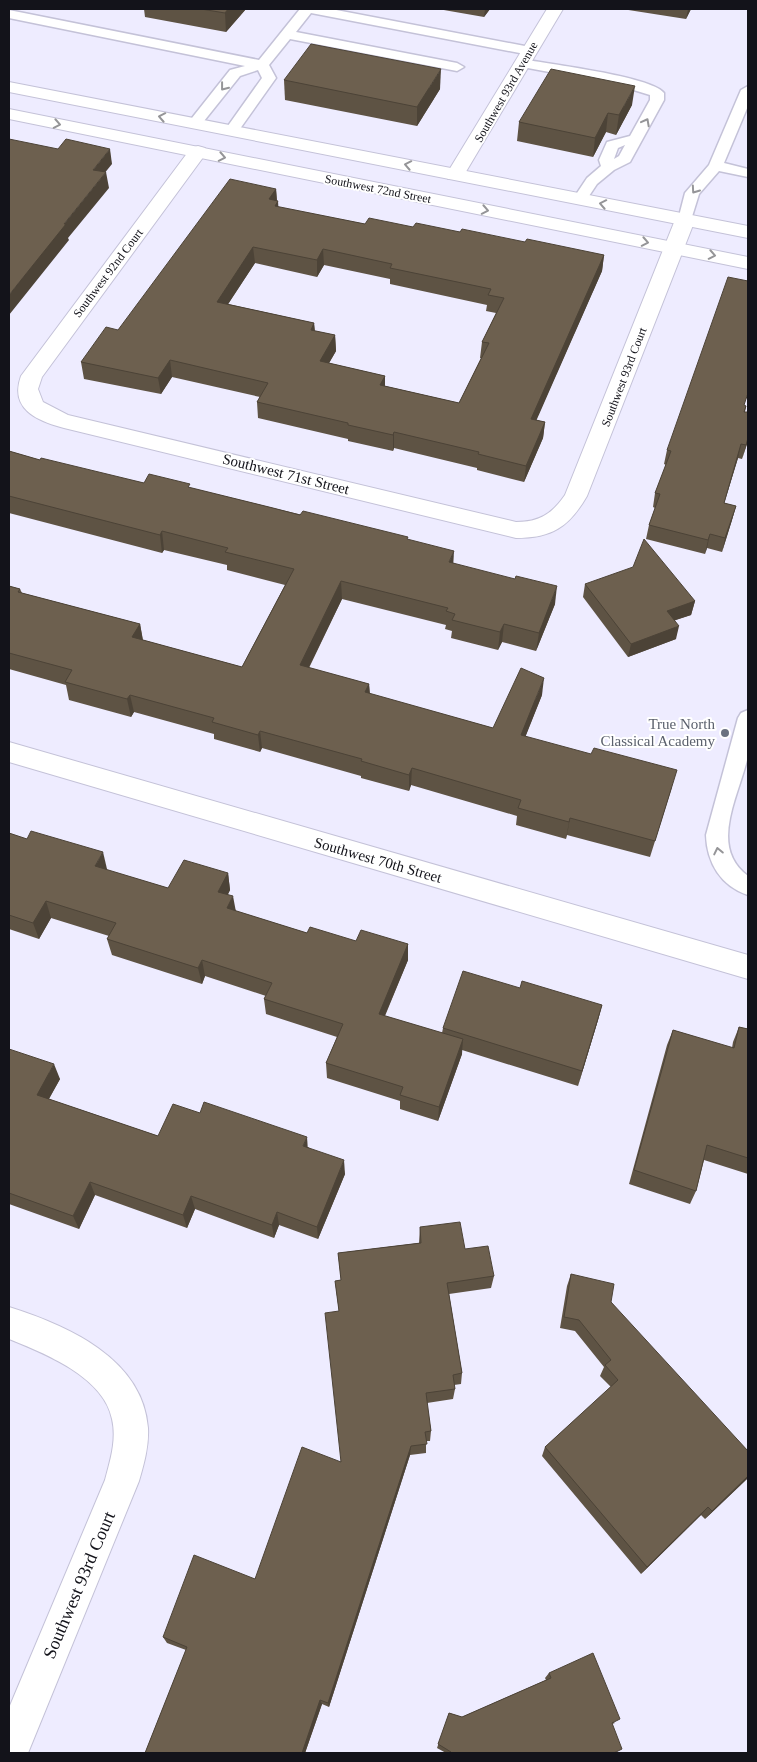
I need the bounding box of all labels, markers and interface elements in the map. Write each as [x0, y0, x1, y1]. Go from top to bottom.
street label: Southwest 93rd Avenue [471, 39, 541, 145]
one-way arrow [221, 81, 229, 90]
one-way arrow [158, 112, 167, 123]
one-way arrow [52, 118, 61, 129]
one-way arrow [640, 118, 650, 127]
one-way arrow [218, 152, 227, 162]
one-way arrow [403, 160, 412, 171]
street label: Southwest 72nd Street [324, 172, 433, 206]
one-way arrow [692, 185, 702, 194]
one-way arrow [599, 199, 607, 209]
one-way arrow [481, 204, 490, 215]
street label: Southwest 92nd Court [70, 225, 146, 320]
one-way arrow [640, 236, 649, 247]
one-way arrow [707, 249, 716, 260]
street label: Southwest 93rd Court [599, 325, 650, 429]
street label: Southwest 71st Street [221, 451, 352, 498]
place label: True North Classical Academy [600, 716, 715, 749]
marker: True North Classical Academy [719, 727, 731, 739]
street label: Southwest 70th Street [313, 834, 444, 886]
one-way arrow [713, 846, 724, 855]
street label: Southwest 93rd Court [39, 1508, 119, 1662]

